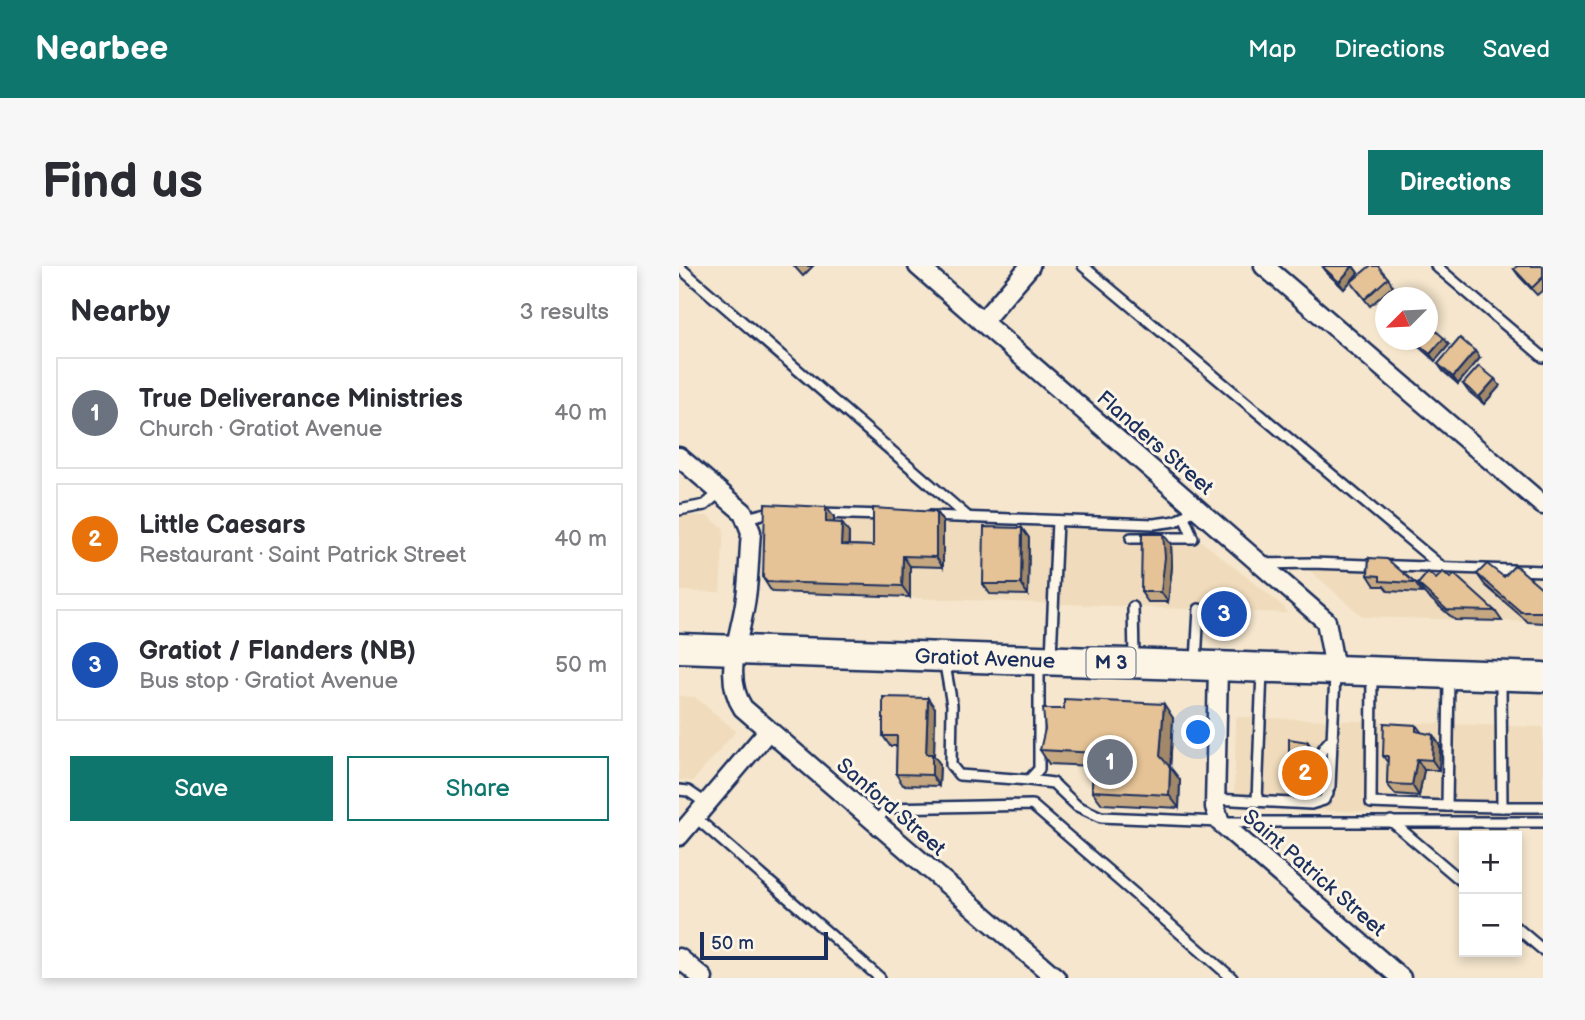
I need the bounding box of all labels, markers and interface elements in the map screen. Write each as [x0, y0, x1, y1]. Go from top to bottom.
text: Nearbee [35, 29, 168, 69]
text: Map [1248, 35, 1296, 64]
text: Directions [1334, 35, 1445, 64]
text: Saved [1483, 35, 1550, 64]
button: Directions [1368, 150, 1543, 215]
text: Find us [42, 153, 203, 212]
north arrow [1375, 287, 1438, 350]
text: Nearby [70, 294, 170, 330]
text: 3 results [520, 298, 609, 326]
text: True Deliverance Ministries [139, 384, 463, 415]
street label: Flanders Street [1092, 386, 1219, 501]
text: 1 [90, 399, 100, 427]
text: 40 m [554, 399, 607, 427]
text: Church · Gratiot Avenue [139, 415, 382, 443]
text: Little Caesars [139, 510, 305, 541]
text: 2 [88, 525, 102, 553]
text: 40 m [554, 525, 607, 553]
text: Restaurant · Saint Patrick Street [139, 541, 466, 569]
pin: 3 [1201, 588, 1247, 640]
text: Gratiot / Flanders (NB) [139, 636, 416, 667]
street label: Gratiot Avenue [914, 644, 1056, 674]
road number: M 3 [1087, 648, 1136, 678]
text: 3 [88, 651, 102, 679]
text: 50 m [555, 651, 607, 679]
text: Bus stop · Gratiot Avenue [139, 667, 398, 695]
your location [1181, 715, 1215, 749]
pin: 1 [1087, 736, 1133, 788]
pin: 2 [1282, 747, 1328, 799]
street label: Sanford Street [831, 753, 951, 862]
button: Save [70, 756, 333, 821]
button: Share [347, 756, 609, 821]
street label: Saint Patrick Street [1237, 804, 1391, 942]
map controls [1459, 831, 1522, 957]
button: + [1459, 831, 1522, 894]
button: − [1459, 894, 1522, 957]
scale bar [700, 929, 828, 961]
text: 50 m [711, 932, 754, 955]

